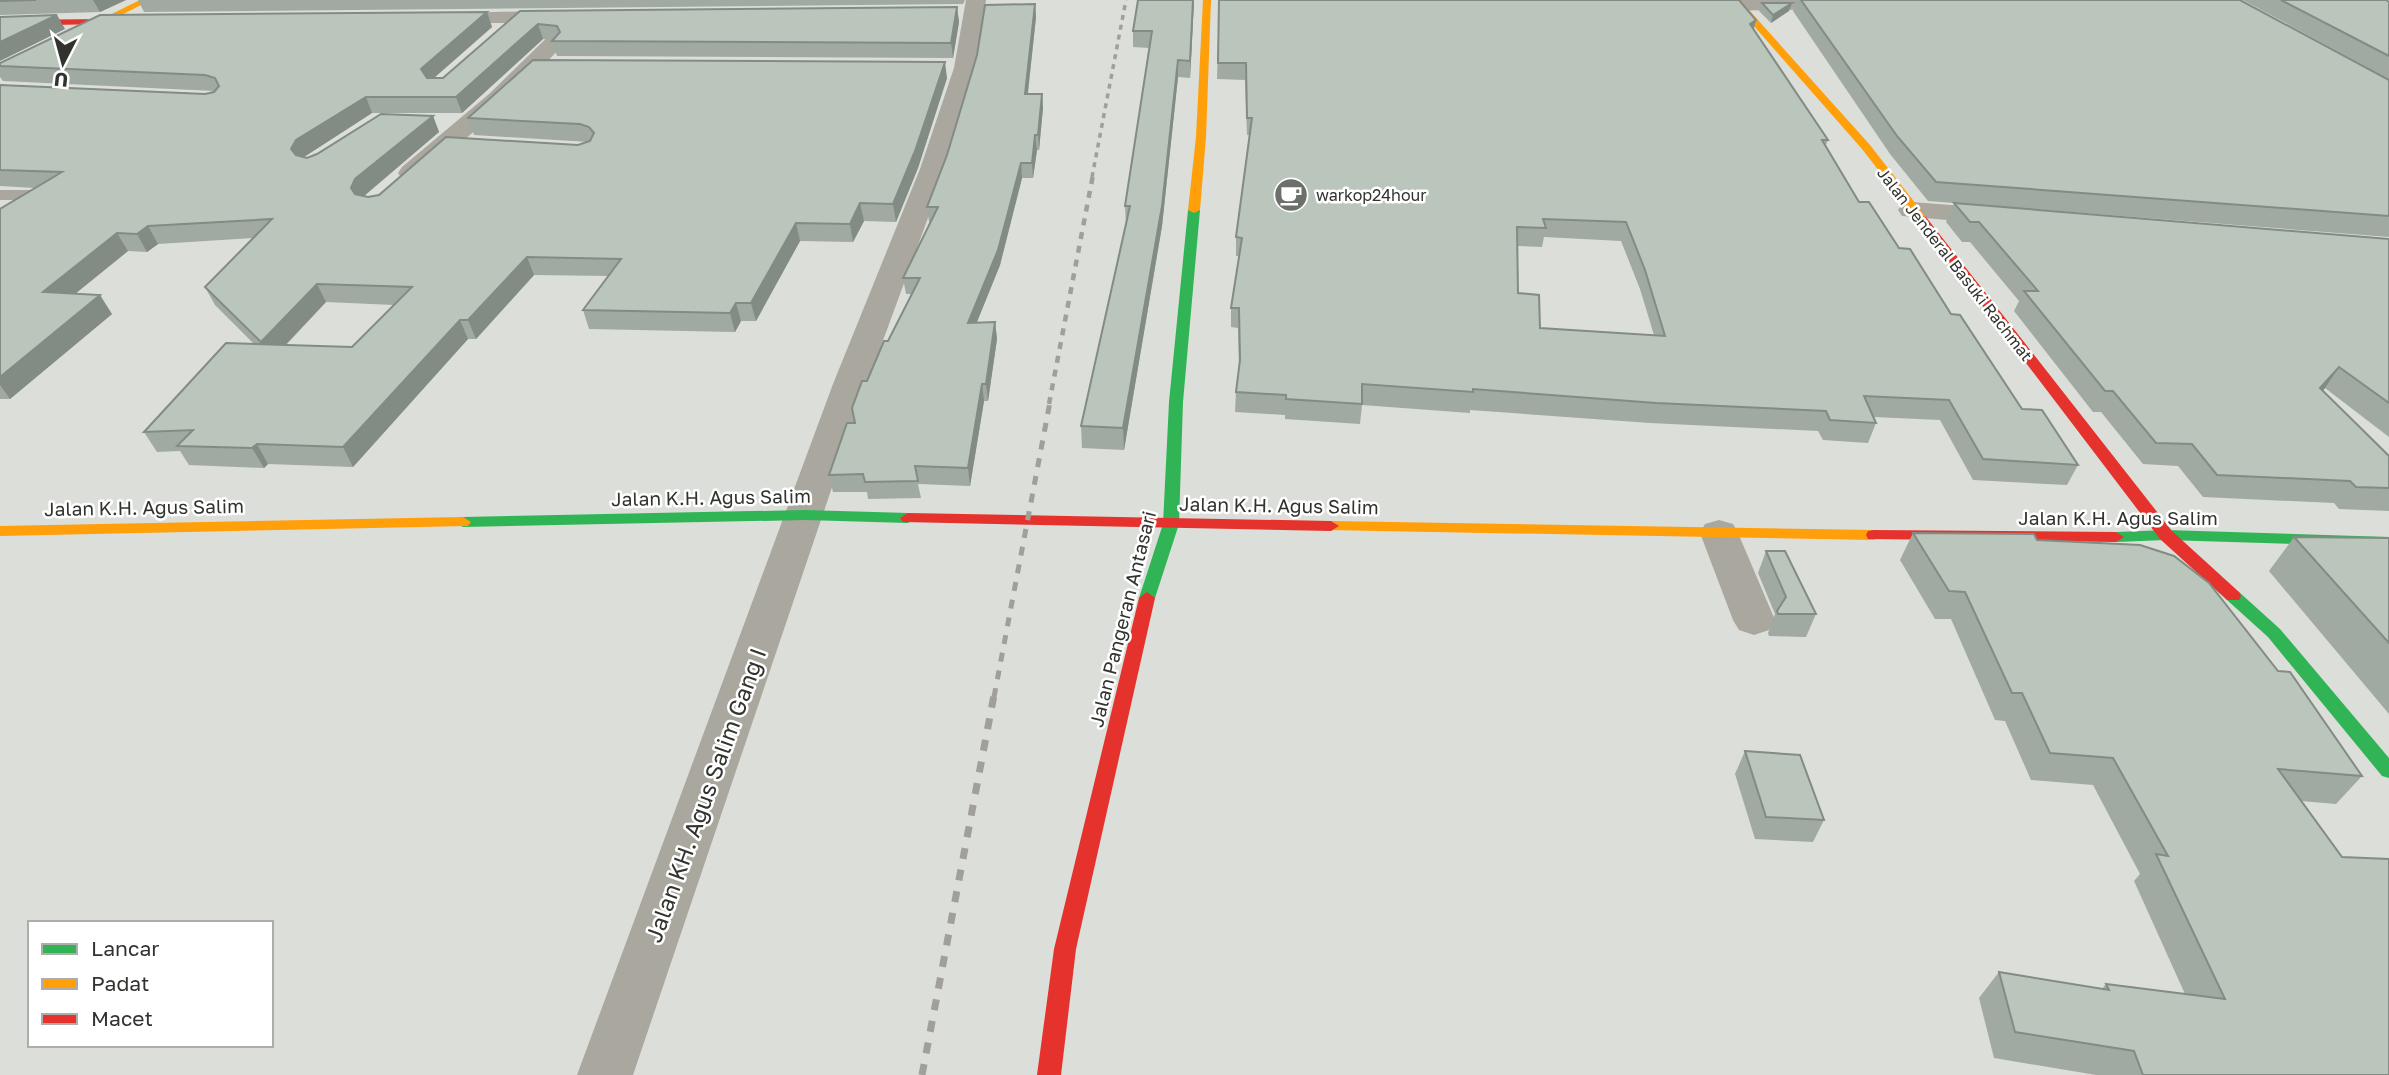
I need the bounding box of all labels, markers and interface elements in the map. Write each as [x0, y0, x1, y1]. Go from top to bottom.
north arrow [28, 28, 98, 98]
text: U [53, 68, 69, 93]
street label: Jalan Jenderal Basuki Rachmat [1873, 163, 2037, 365]
cafe icon: warkop24hour [1272, 176, 1310, 214]
place label: warkop24hour [1316, 185, 1426, 205]
street label: Jalan K.H. Agus Salim [611, 484, 811, 510]
street label: Jalan K.H. Agus Salim [1179, 492, 1379, 518]
street label: Jalan K.H. Agus Salim [44, 494, 244, 520]
street label: Jalan K.H. Agus Salim [2018, 506, 2218, 529]
street label: Jalan Pangeran Antasari [1084, 508, 1160, 730]
street label: Jalan KH. Agus Salim Gang I [639, 644, 771, 946]
legend [28, 921, 273, 1047]
text: Lancar [91, 935, 159, 961]
text: Padat [91, 970, 149, 996]
text: Macet [91, 1005, 153, 1031]

